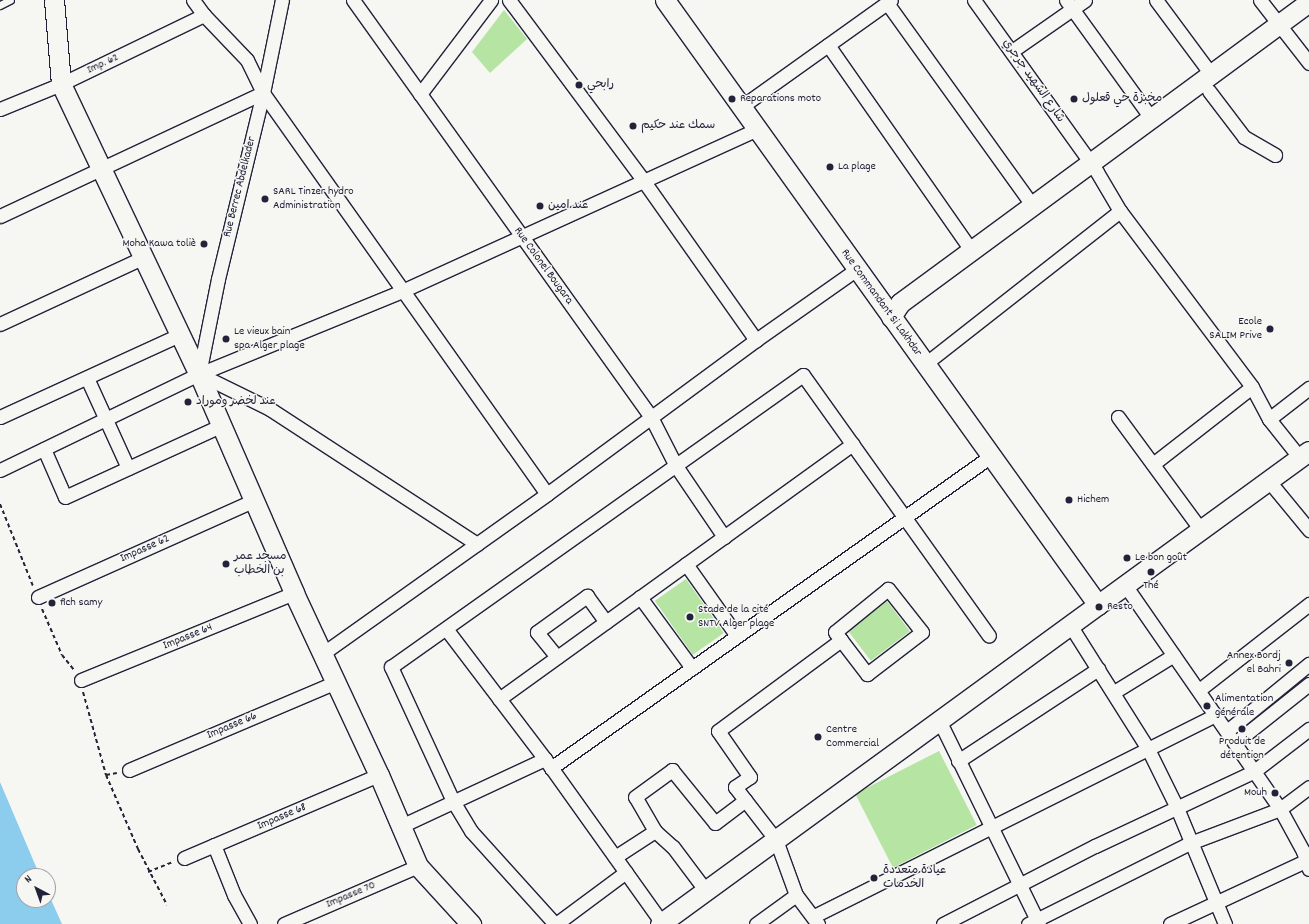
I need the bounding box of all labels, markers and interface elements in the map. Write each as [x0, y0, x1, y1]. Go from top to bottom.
street label: شارع الشهيد جرجري [999, 36, 1067, 126]
street label: Imp. 62 [85, 50, 121, 78]
place label: رابحي [587, 78, 614, 92]
marker: رابحي [574, 80, 584, 90]
place label: Reparations moto [740, 92, 821, 106]
place label: مخبزة حي قعلول [1082, 92, 1162, 106]
marker: Reparations moto [727, 94, 737, 104]
marker: مخبزة حي قعلول [1069, 94, 1079, 104]
place label: سمك عند حكيم [641, 119, 715, 133]
marker: سمك عند حكيم [628, 121, 638, 131]
street label: Rue Berrec Abdelkader [221, 135, 259, 239]
place label: La plage [838, 160, 876, 174]
marker: La plage [825, 162, 835, 172]
place label: SARL Tinzer hydro Administration [273, 185, 354, 213]
marker: SARL Tinzer hydro Administration [260, 194, 270, 204]
place label: عند امين [548, 199, 588, 213]
marker: عند امين [535, 201, 545, 211]
street label: Rue Colonel Bougara [510, 225, 576, 307]
place label: Moha Kawa toliè [122, 237, 196, 251]
marker: Moha Kawa toliè [199, 239, 209, 249]
street label: Rue Commandant Si Lakhdar [837, 247, 925, 359]
place label: Ecole SALIM Prive [1209, 315, 1262, 343]
marker: Ecole SALIM Prive [1265, 324, 1275, 334]
place label: Le vieux bain spa Alger plage [234, 325, 305, 353]
marker: Le vieux bain spa Alger plage [221, 334, 231, 344]
place label: عند لخضر وموراد [196, 395, 276, 409]
marker: عند لخضر وموراد [183, 397, 193, 407]
place label: Hichem [1077, 493, 1109, 507]
marker: Hichem [1064, 495, 1074, 505]
street label: Impasse 62 [118, 532, 172, 566]
place label: مسجد عمر بن الخطاب [234, 550, 286, 578]
place label: Le bon goût [1135, 551, 1187, 565]
marker: Le bon goût [1122, 553, 1132, 563]
marker: مسجد عمر بن الخطاب [221, 559, 231, 569]
marker: Thé [1146, 567, 1156, 577]
place label: Thé [1143, 579, 1159, 593]
place label: fich samy [60, 596, 102, 610]
marker: fich samy [47, 598, 57, 608]
place label: Resto [1107, 600, 1133, 614]
marker: Resto [1094, 602, 1104, 612]
place label: Stade de la cité SNTV Alger plage [698, 603, 774, 631]
marker: Stade de la cité SNTV Alger plage [685, 612, 695, 622]
street label: Impasse 64 [161, 621, 215, 653]
place label: Annex Bordj el Bahri [1227, 649, 1281, 677]
marker: Annex Bordj el Bahri [1284, 658, 1294, 668]
place label: Alimentation générale [1215, 692, 1273, 720]
marker: Alimentation générale [1202, 701, 1212, 711]
street label: Impasse 66 [205, 709, 259, 743]
place label: Centre Commercial [826, 723, 879, 751]
marker: Produit de détention [1237, 724, 1247, 734]
marker: Centre Commercial [813, 732, 823, 742]
place label: Produit de détention [1219, 735, 1265, 763]
place label: Mouh [1244, 786, 1267, 800]
marker: Mouh [1270, 788, 1280, 798]
street label: Impasse 68 [255, 800, 309, 834]
place label: عيادة متعددة الخدمات [883, 864, 946, 892]
north arrow [16, 868, 56, 908]
text: N [21, 872, 36, 888]
marker: عيادة متعددة الخدمات [868, 872, 880, 884]
street label: Impasse 70 [324, 878, 378, 912]

